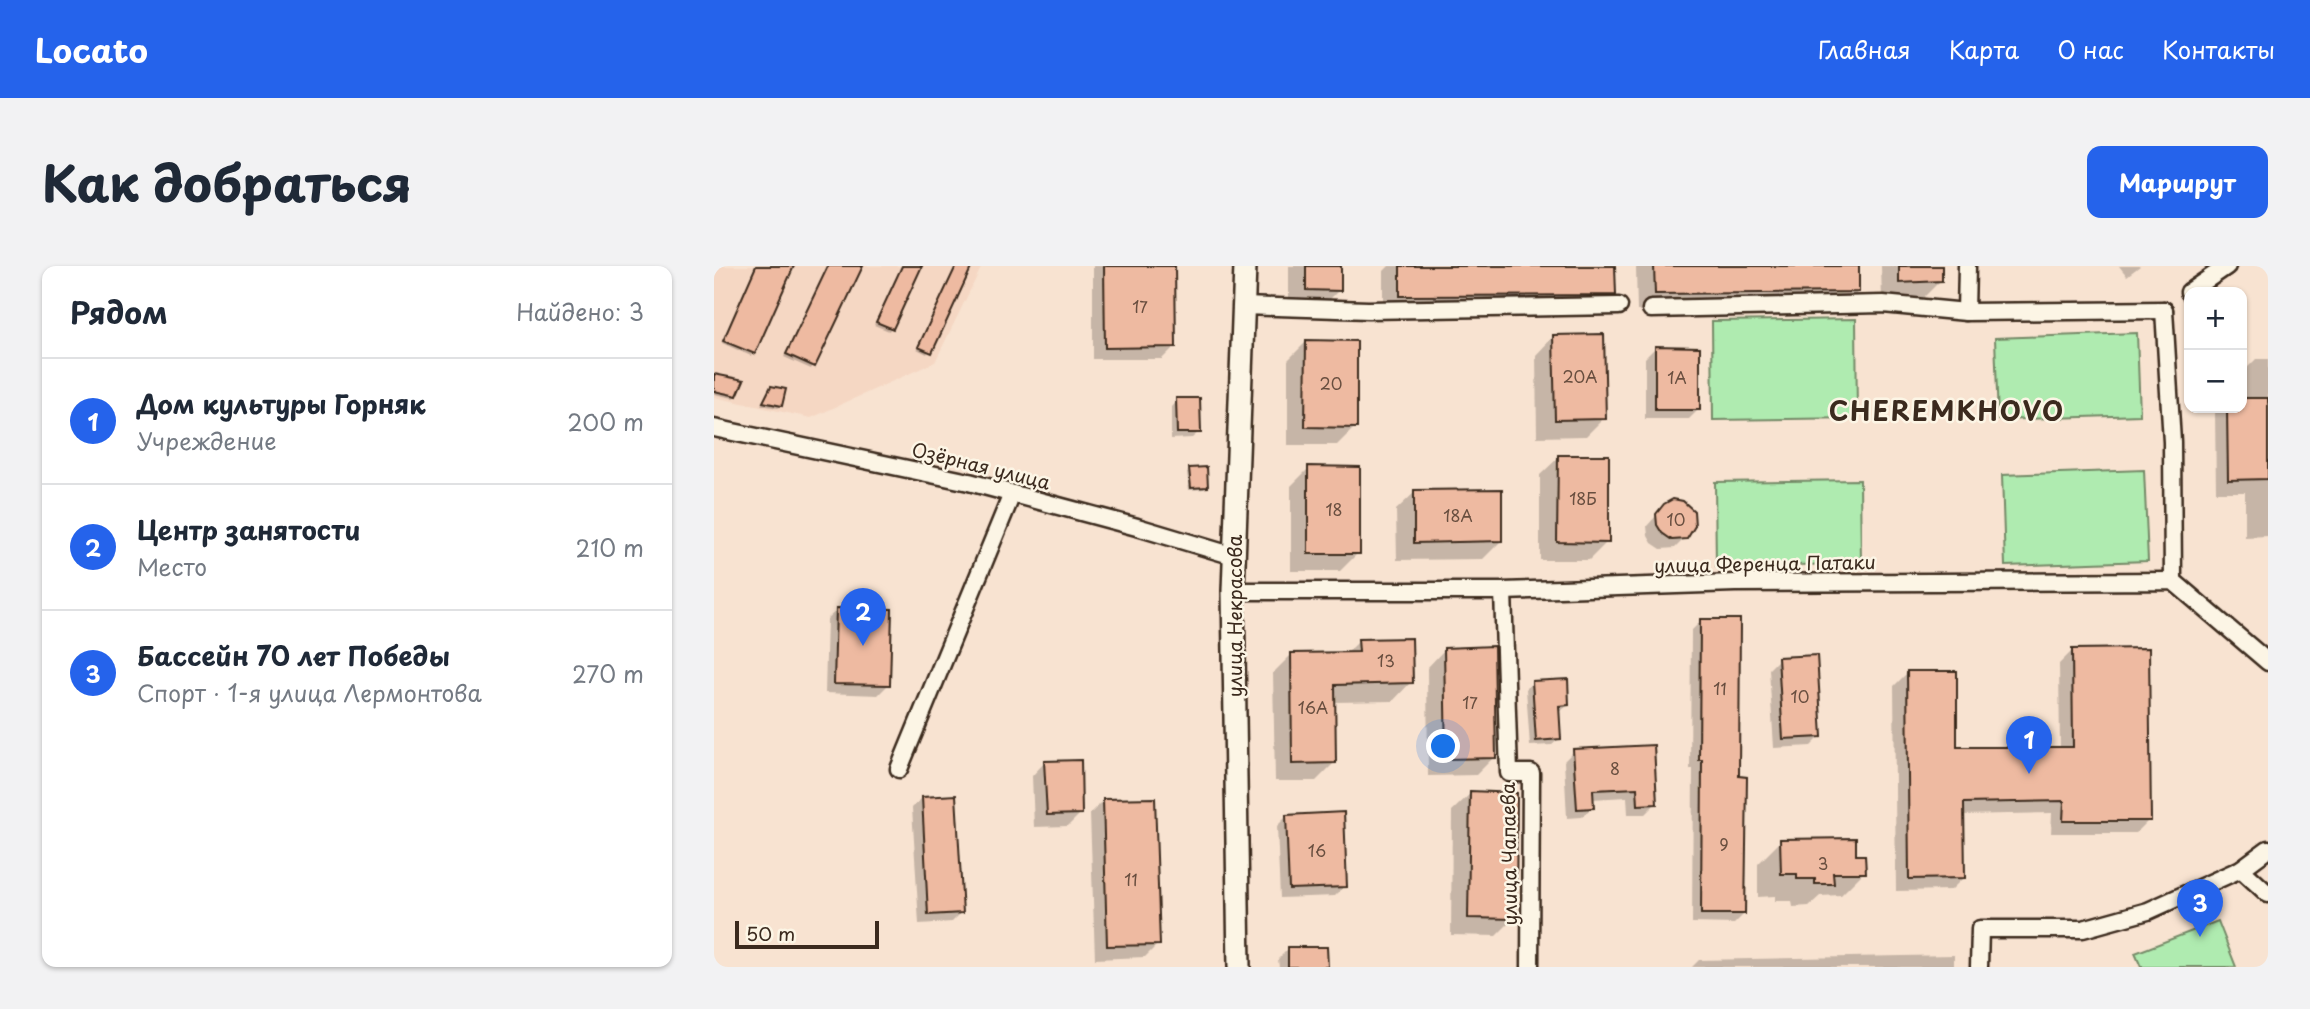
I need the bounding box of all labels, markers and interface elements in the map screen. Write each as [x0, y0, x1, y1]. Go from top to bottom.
text: Locato [35, 24, 148, 74]
text: Главная [1818, 31, 1911, 67]
text: Карта [1949, 31, 2019, 67]
text: О нас [2057, 31, 2124, 67]
text: Контакты [2162, 31, 2275, 67]
text: Как добраться [42, 145, 412, 219]
button: Маршрут [2087, 146, 2268, 218]
map controls [2184, 287, 2247, 413]
button: + [2184, 287, 2247, 350]
text: Рядом [70, 289, 168, 334]
text: Найдено: 3 [516, 294, 644, 329]
house number: 17 [1132, 294, 1148, 318]
button: − [2184, 350, 2247, 413]
house number: 20А [1562, 364, 1598, 388]
house number: 1А [1667, 365, 1687, 389]
house number: 20 [1320, 371, 1342, 395]
text: Дом культуры Горняк [137, 384, 426, 423]
district label: CHEREMKHOVO [1829, 391, 2065, 430]
text: 1 [88, 404, 99, 439]
text: 200 m [567, 404, 644, 439]
text: Учреждение [137, 423, 277, 458]
street label: Озёрная улица [909, 434, 1053, 496]
house number: 18Б [1569, 486, 1597, 510]
house number: 18 [1325, 497, 1343, 521]
house number: 18А [1443, 503, 1473, 527]
house number: 10 [1667, 507, 1685, 531]
text: Центр занятости [137, 510, 360, 549]
text: 2 [85, 530, 101, 565]
text: 210 m [576, 530, 644, 565]
street label: улица Некрасова [1220, 535, 1248, 697]
street label: улица Ференца Патаки [1654, 547, 1876, 579]
text: Место [137, 549, 207, 584]
pin: 2 [840, 588, 886, 646]
text: Бассейн 70 лет Победы [137, 636, 450, 675]
house number: 13 [1377, 648, 1395, 672]
text: 3 [85, 656, 101, 691]
text: 270 m [572, 656, 644, 691]
text: Спорт · 1-я улица Лермонтова [137, 675, 482, 710]
house number: 11 [1713, 676, 1727, 700]
house number: 10 [1791, 684, 1809, 708]
house number: 17 [1462, 690, 1478, 714]
house number: 16А [1298, 695, 1328, 719]
pin: 1 [2006, 716, 2052, 774]
your location [1426, 729, 1460, 763]
house number: 8 [1610, 756, 1620, 780]
street label: улица Чапаева [1493, 782, 1523, 926]
house number: 9 [1719, 832, 1729, 856]
house number: 16 [1308, 838, 1326, 862]
house number: 3 [1818, 851, 1828, 875]
house number: 11 [1124, 867, 1138, 891]
pin: 3 [2177, 879, 2223, 937]
scale bar [735, 918, 878, 950]
text: 50 m [746, 919, 795, 947]

